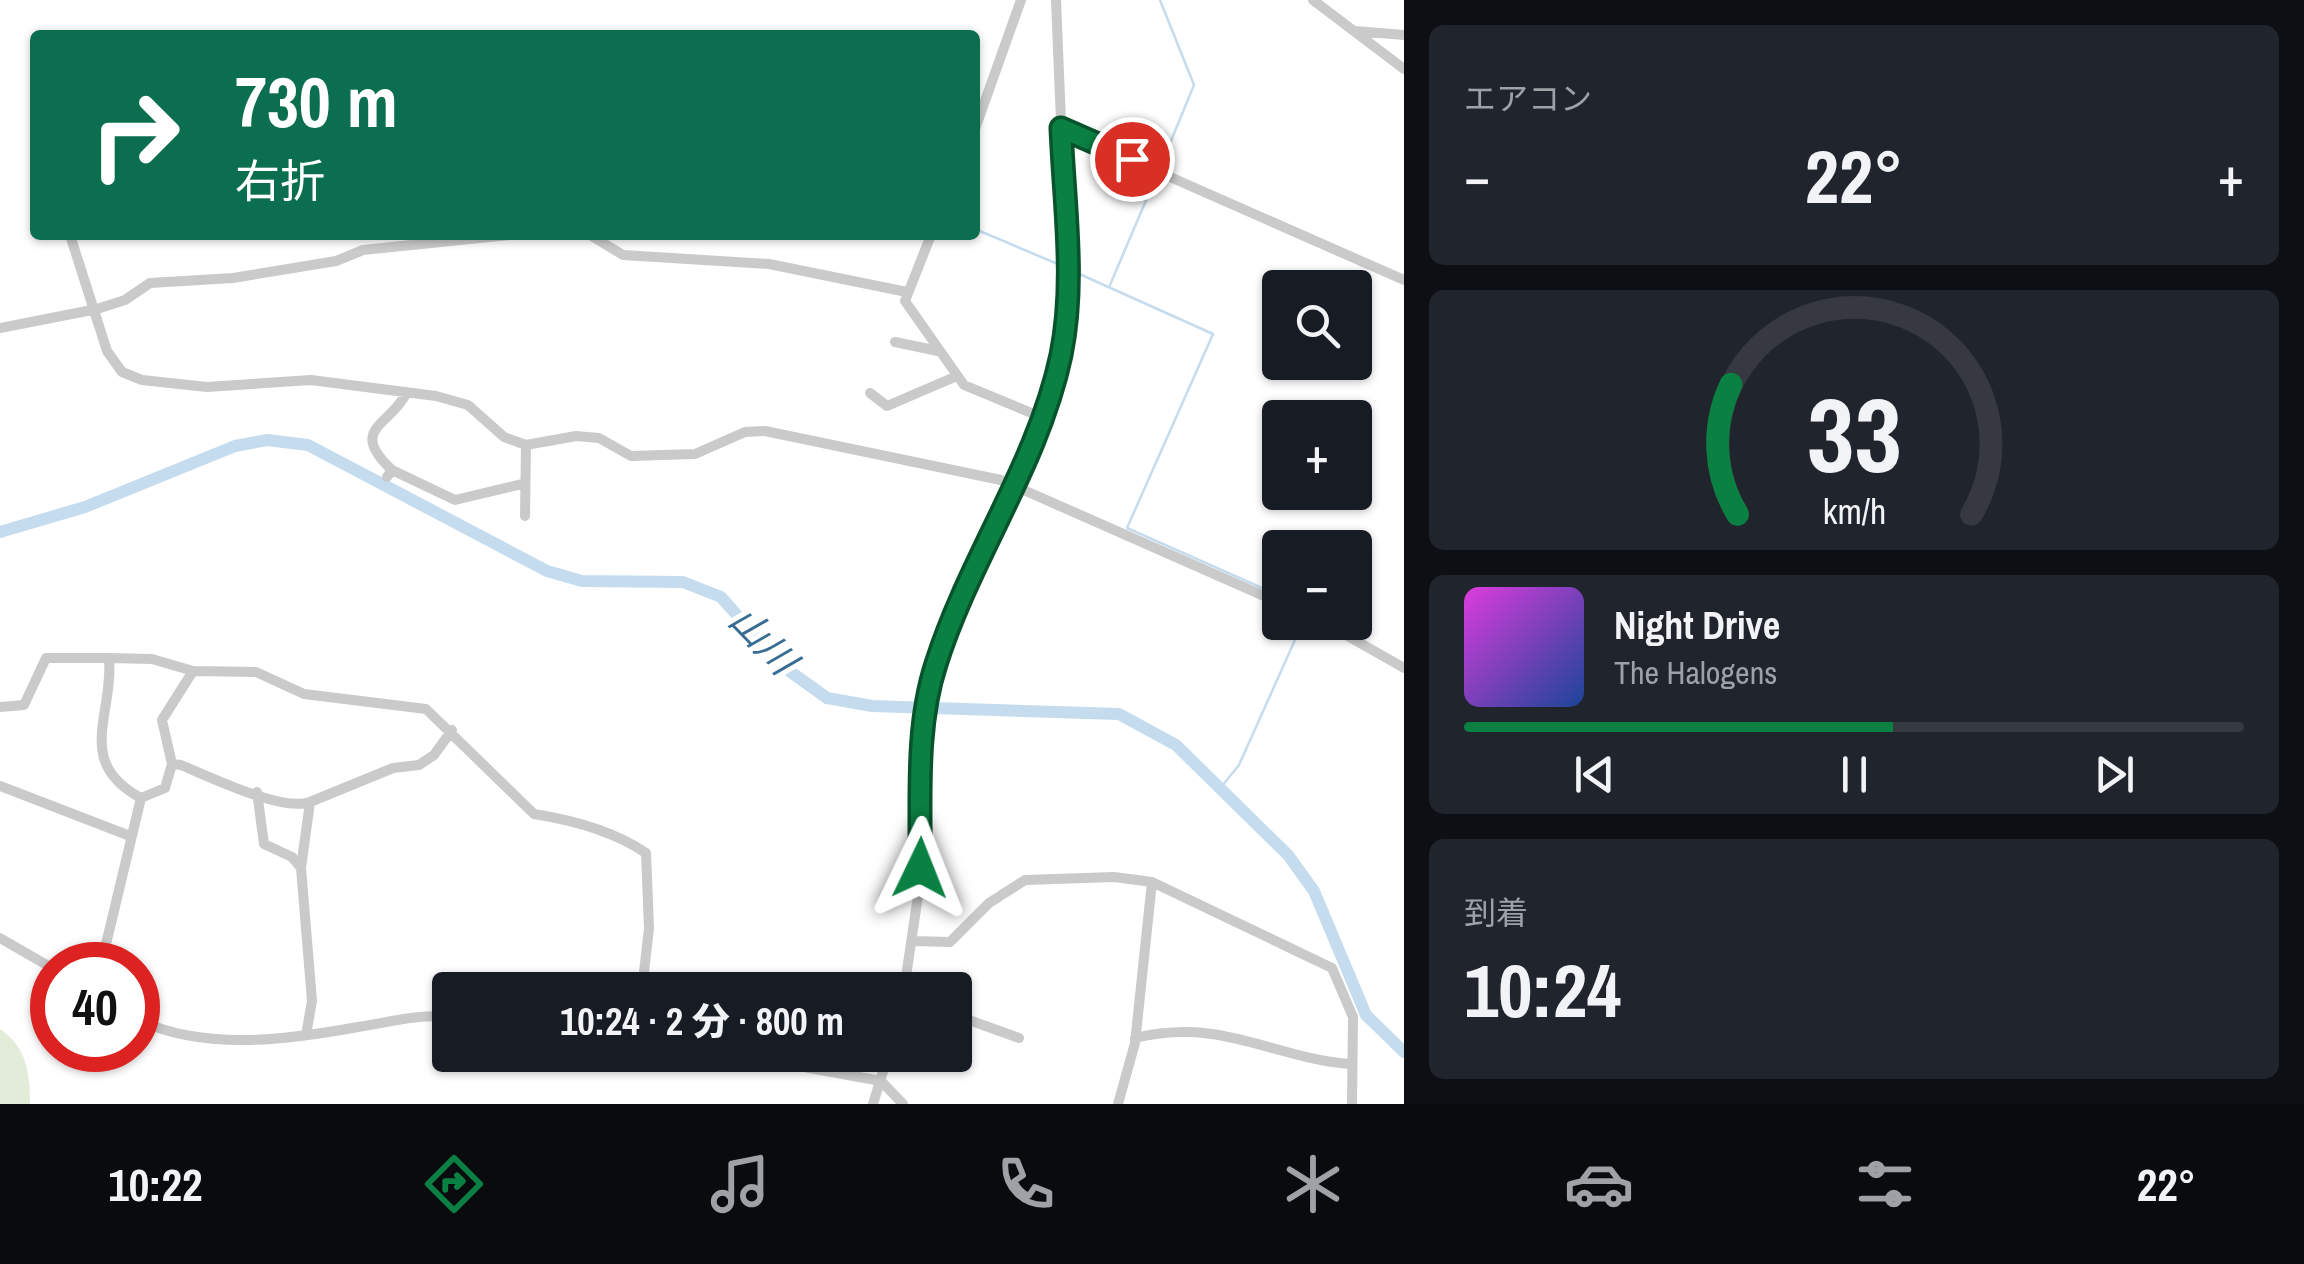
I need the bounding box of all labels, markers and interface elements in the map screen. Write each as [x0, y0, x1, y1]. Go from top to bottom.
text: 730 m [235, 55, 398, 149]
icon: right [70, 70, 200, 200]
text: エアコン [1464, 77, 1592, 120]
pin [1090, 117, 1175, 202]
text: 22° [1805, 125, 1903, 226]
icon: arrive [1105, 132, 1160, 187]
text: − [1464, 139, 1490, 213]
text: + [2218, 139, 2244, 213]
text: 右折 [235, 150, 325, 211]
map controls [1262, 270, 1372, 640]
button: search [1262, 270, 1372, 380]
text: 33 [1807, 364, 1901, 504]
button: + [1262, 400, 1372, 510]
text: km/h [1822, 487, 1886, 535]
button: − [1262, 530, 1372, 640]
water label: 山川 [718, 595, 811, 688]
text: Night Drive [1614, 600, 1780, 651]
text: The Halogens [1614, 651, 1777, 694]
icon: previous [1567, 747, 1622, 802]
icon: pause [1827, 747, 1882, 802]
icon: next [2087, 747, 2142, 802]
position arrow [868, 816, 972, 920]
text: 到着 [1464, 891, 1528, 934]
text: 10:24 [1464, 939, 1621, 1040]
speed limit sign: 40 [30, 942, 160, 1072]
text: 10:24 · 2 分 · 800 m [560, 996, 844, 1047]
icon: directions [419, 1149, 489, 1219]
icon: music [705, 1149, 775, 1219]
icon: phone [991, 1149, 1061, 1219]
icon: climate [1278, 1149, 1348, 1219]
icon: car [1564, 1149, 1634, 1219]
icon: filters [1850, 1149, 1920, 1219]
text: 10:22 [108, 1154, 203, 1215]
text: 22° [2137, 1154, 2196, 1215]

